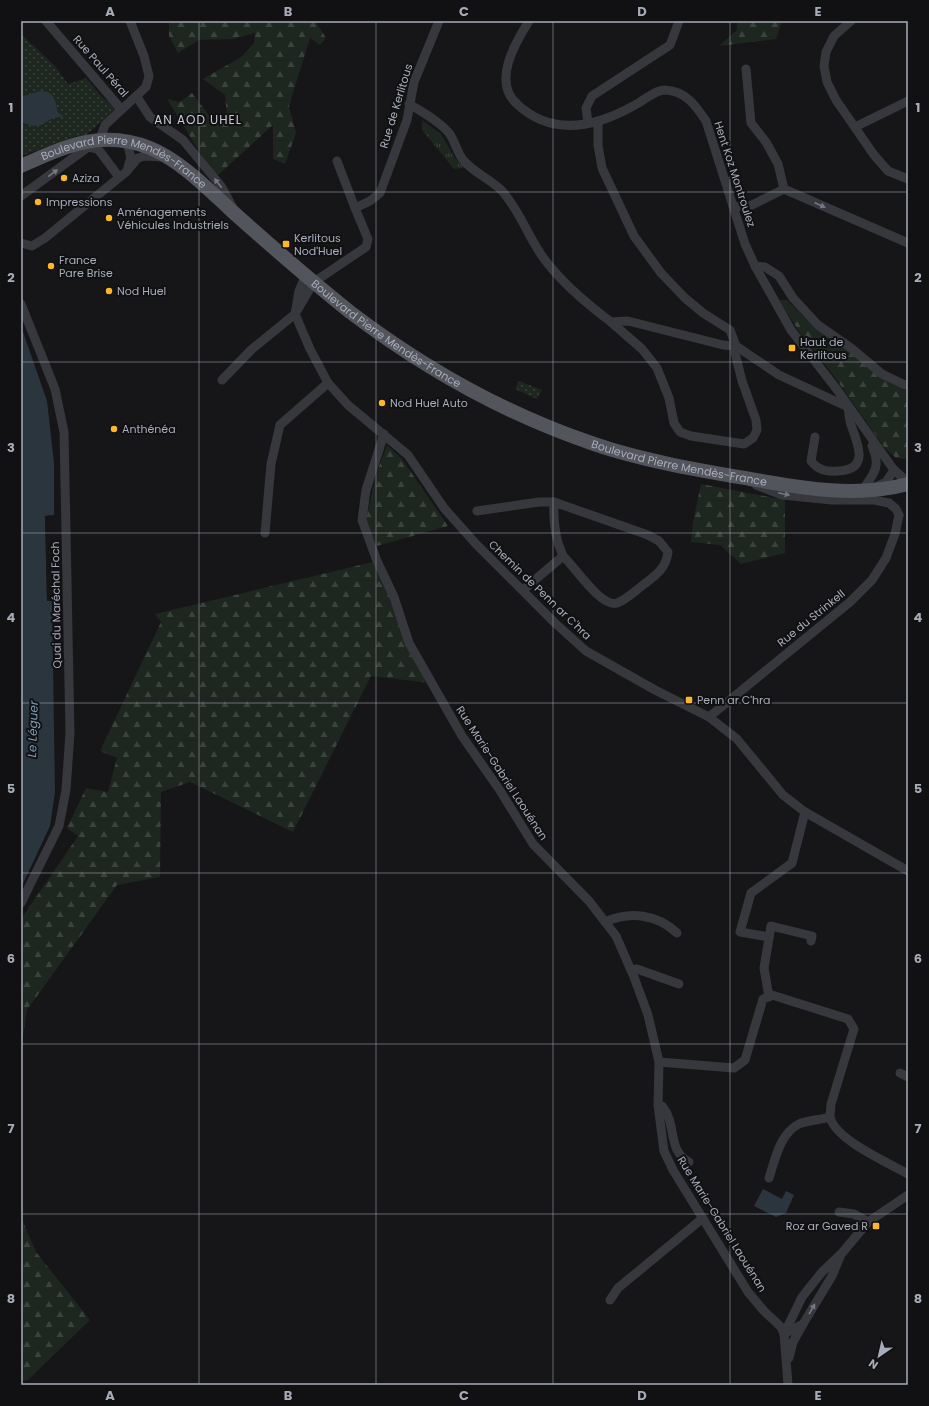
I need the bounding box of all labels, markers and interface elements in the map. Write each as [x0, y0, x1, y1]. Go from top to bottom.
text: A [105, 2, 115, 21]
text: B [284, 2, 293, 21]
text: C [459, 2, 469, 21]
text: D [637, 2, 647, 21]
text: E [814, 2, 822, 21]
street label: Rue Paul Péral [70, 32, 132, 100]
street label: Rue de Kerlitous [376, 62, 417, 150]
text: 1 [9, 98, 13, 117]
text: 1 [916, 98, 920, 117]
district label: AN AOD UHEL [154, 111, 242, 128]
street label: Hent Koz Montroulez [710, 119, 760, 229]
street label: Boulevard Pierre Mendès-France [38, 132, 210, 192]
one-way arrow [47, 169, 58, 177]
place label: Aziza [72, 170, 100, 186]
marker: Aziza [59, 173, 69, 183]
one-way arrow [214, 177, 222, 188]
place label: Impressions [46, 194, 113, 210]
marker: Impressions [33, 197, 43, 207]
one-way arrow [814, 202, 825, 208]
place label: Aménagements Véhicules Industriels [117, 204, 229, 233]
marker: Aménagements Véhicules Industriels [104, 213, 114, 223]
place label: Kerlitous Nod'Huel [294, 230, 342, 259]
marker: Kerlitous Nod'Huel [281, 239, 291, 249]
place label: France Pare Brise [59, 252, 113, 281]
marker: France Pare Brise [46, 261, 56, 271]
text: 2 [7, 268, 15, 287]
text: 2 [914, 268, 922, 287]
street label: Boulevard Pierre Mendès-France [308, 276, 464, 391]
place label: Nod Huel [117, 283, 166, 299]
marker: Nod Huel [104, 286, 114, 296]
place label: Haut de Kerlitous [800, 334, 847, 363]
marker: Haut de Kerlitous [787, 343, 797, 353]
place label: Nod Huel Auto [390, 395, 468, 411]
marker: Nod Huel Auto [377, 398, 387, 408]
place label: Anthénéa [122, 421, 176, 437]
marker: Anthénéa [109, 424, 119, 434]
street label: Boulevard Pierre Mendès-France [589, 436, 768, 490]
text: 3 [7, 438, 15, 457]
text: 3 [914, 438, 922, 457]
one-way arrow [778, 492, 790, 498]
street label: Chemin de Penn ar C'hra [485, 537, 595, 643]
street label: Quai du Maréchal Foch [47, 541, 65, 669]
street label: Rue du Strinkell [774, 586, 848, 650]
text: 4 [7, 608, 16, 627]
text: 4 [914, 608, 923, 627]
place label: Penn ar C'hra [697, 692, 771, 708]
marker: Penn ar C'hra [684, 695, 694, 705]
water label: Le Léguer [23, 700, 42, 758]
street label: Rue Marie-Gabriel Laouénan [452, 703, 552, 843]
text: 5 [7, 779, 15, 798]
text: 5 [914, 779, 922, 798]
text: 6 [7, 949, 15, 968]
text: 6 [914, 949, 922, 968]
text: 7 [8, 1119, 15, 1138]
text: 7 [915, 1119, 922, 1138]
street label: Rue Marie-Gabriel Laouénan [674, 1153, 770, 1295]
place label: Roz ar Gaved R [786, 1218, 868, 1234]
marker: Roz ar Gaved R [871, 1221, 881, 1231]
text: 8 [7, 1289, 15, 1308]
text: 8 [914, 1289, 922, 1308]
one-way arrow [808, 1303, 815, 1315]
north arrow [859, 1336, 899, 1376]
text: N [866, 1355, 881, 1373]
text: A [105, 1386, 115, 1405]
text: B [284, 1386, 293, 1405]
text: C [459, 1386, 469, 1405]
text: D [637, 1386, 647, 1405]
text: E [814, 1386, 822, 1405]

